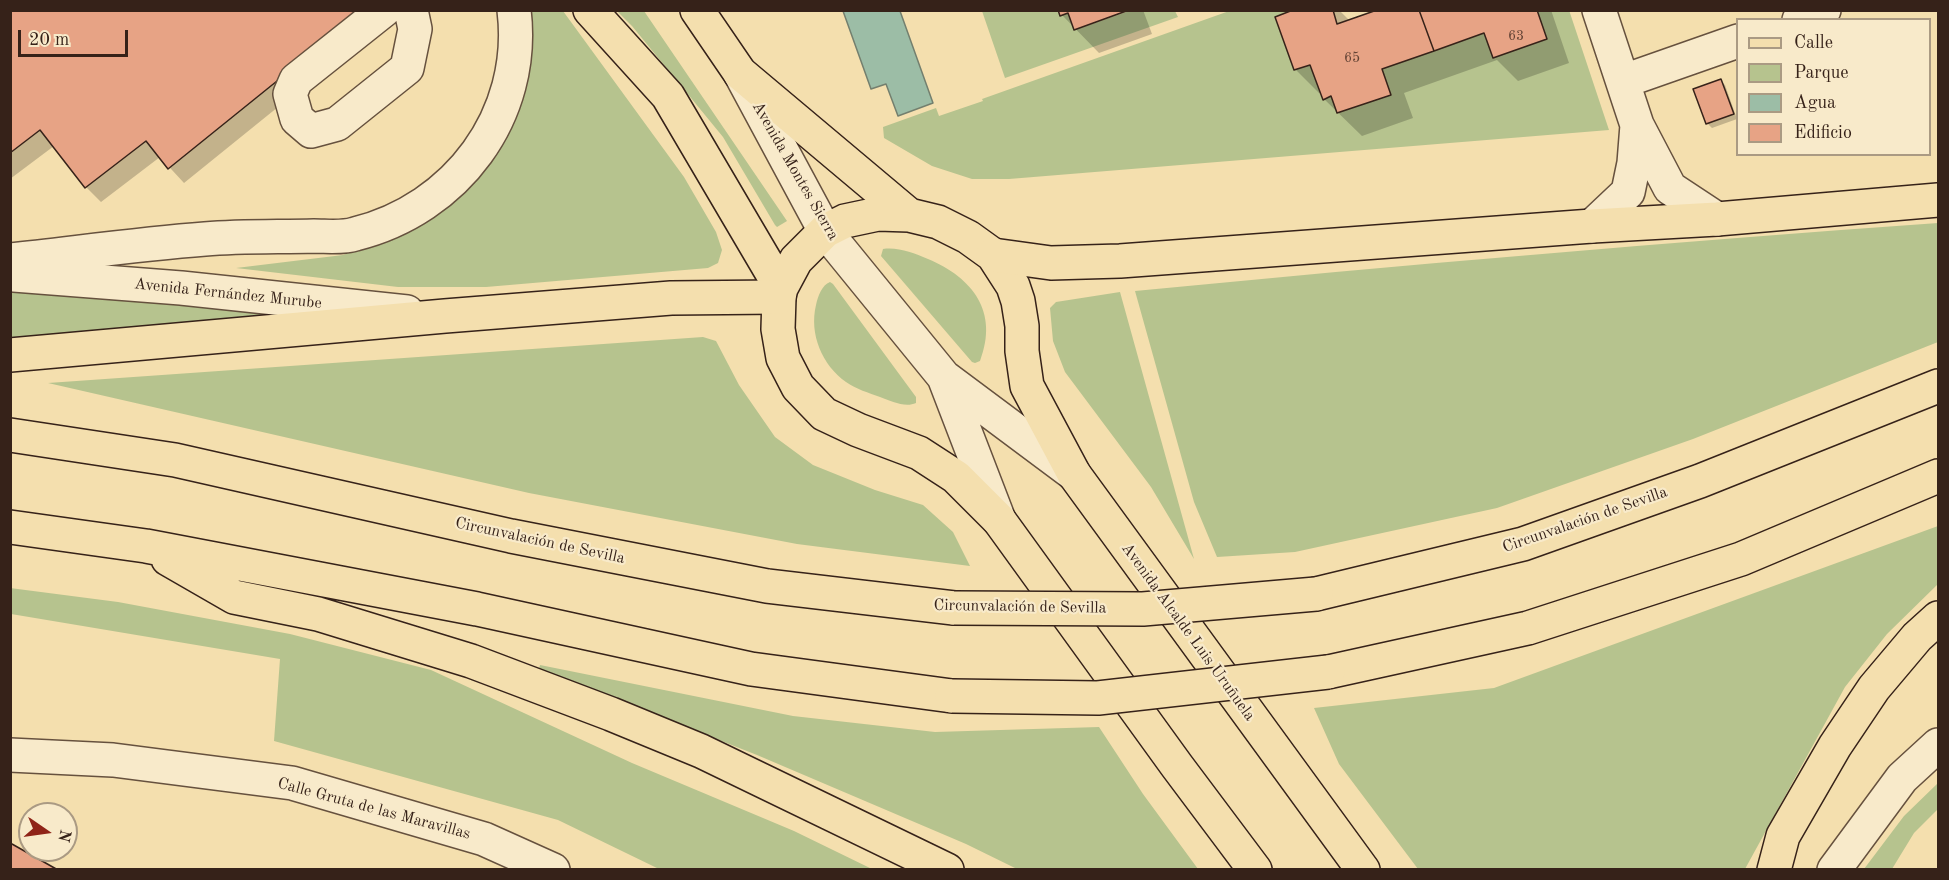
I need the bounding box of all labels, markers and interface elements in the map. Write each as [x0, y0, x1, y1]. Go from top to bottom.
scale bar [21, 18, 130, 56]
legend [1736, 18, 1931, 156]
house number: 63 [1508, 28, 1524, 44]
text: 20 m [29, 31, 69, 49]
text: Calle [1794, 34, 1833, 52]
house number: 65 [1344, 50, 1360, 66]
text: Parque [1794, 64, 1849, 82]
text: Agua [1794, 94, 1836, 112]
street label: Avenida Montes Sierra [747, 98, 843, 244]
text: Edificio [1794, 124, 1852, 142]
street label: Avenida Fernández Murube [133, 275, 323, 313]
street label: Circunvalación de Sevilla [1500, 483, 1670, 557]
street label: Circunvalación de Sevilla [453, 514, 627, 568]
street label: Avenida Alcalde Luis Uruñuela [1117, 539, 1259, 725]
street label: Circunvalación de Sevilla [933, 596, 1107, 618]
street label: Calle Gruta de las Maravillas [275, 774, 473, 844]
north arrow [18, 802, 78, 862]
text: N [54, 828, 73, 843]

